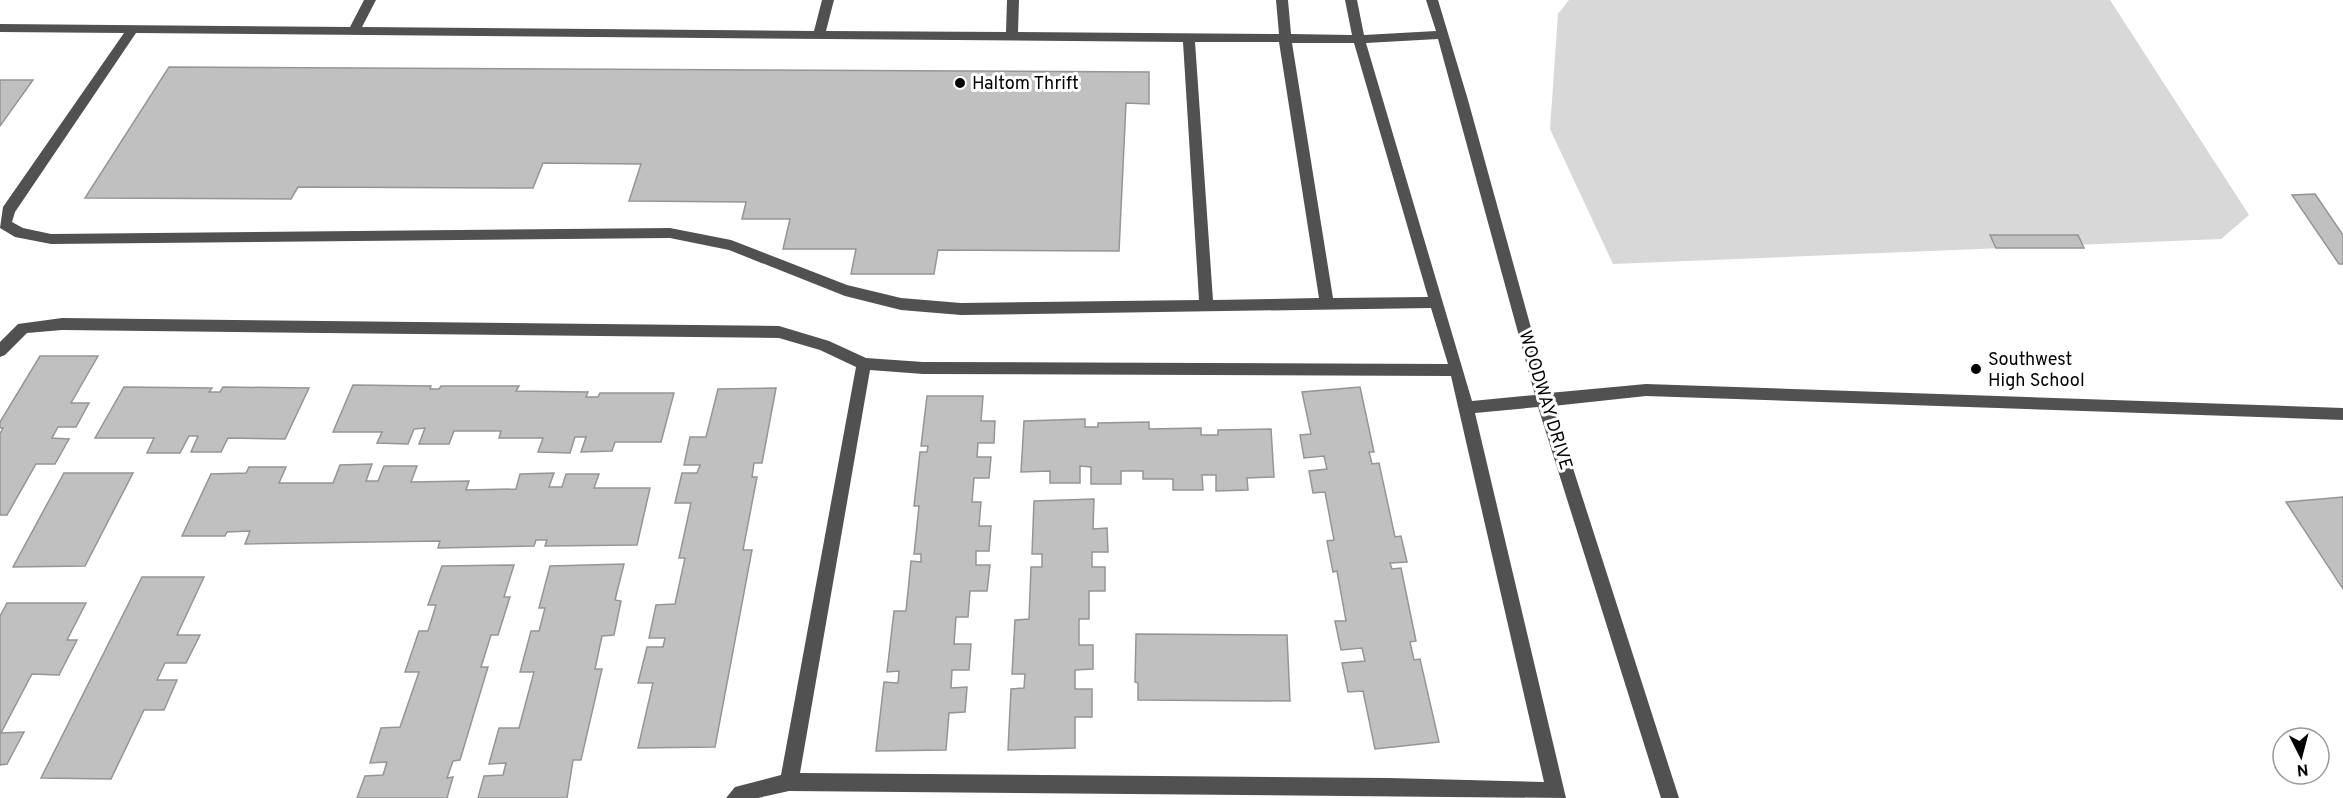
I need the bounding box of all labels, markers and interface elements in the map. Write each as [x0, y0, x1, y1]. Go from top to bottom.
place label: Haltom Thrift [972, 73, 1079, 96]
marker: Haltom Thrift [953, 76, 967, 90]
street label: WOODWAY DRIVE [1512, 328, 1577, 473]
place label: Southwest High School [1988, 349, 2085, 393]
marker: Southwest High School [1969, 362, 1983, 376]
north arrow [2271, 726, 2331, 786]
text: N [2296, 758, 2309, 779]

